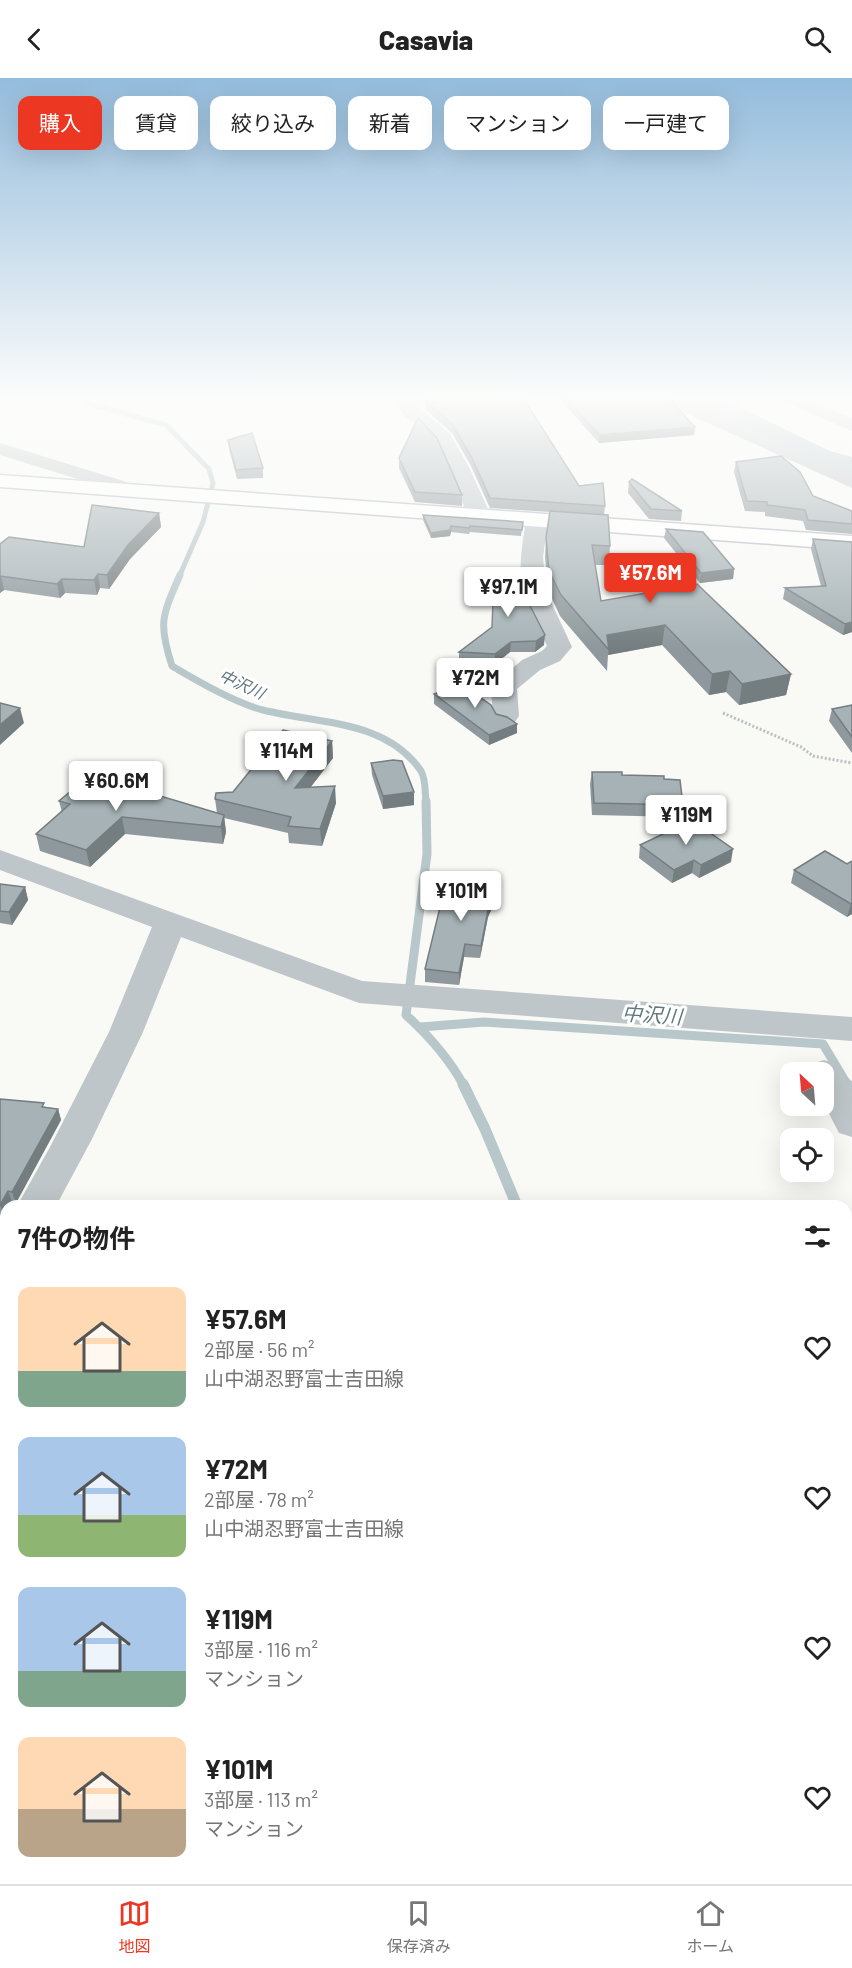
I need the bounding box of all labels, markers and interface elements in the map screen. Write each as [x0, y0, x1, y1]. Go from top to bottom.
icon: back [18, 23, 51, 56]
text: Casavia [379, 23, 473, 55]
icon: search [801, 23, 834, 56]
chip: 購入 [18, 96, 102, 150]
chip: 賃貸 [114, 96, 198, 150]
chip: 絞り込み [210, 96, 336, 150]
chip: 新着 [348, 96, 432, 150]
chip: マンション [444, 96, 591, 150]
chip: 一戸建て [603, 96, 729, 150]
pin: ¥57.6M [601, 553, 699, 604]
text: ¥57.6M [618, 560, 682, 584]
pin: ¥97.1M [459, 567, 557, 618]
text: ¥97.1M [478, 574, 538, 598]
pin: ¥72M [439, 658, 511, 709]
water label: 中沢川 [216, 665, 270, 703]
text: ¥72M [450, 665, 500, 689]
pin: ¥114M [244, 731, 328, 782]
text: ¥114M [259, 738, 313, 762]
pin: ¥60.6M [67, 761, 165, 812]
text: ¥60.6M [83, 768, 149, 792]
pin: ¥119M [644, 795, 728, 846]
text: ¥119M [660, 802, 712, 826]
pin: ¥101M [419, 871, 503, 922]
text: ¥101M [434, 878, 488, 902]
water label: 中沢川 [621, 1000, 685, 1028]
north arrow [780, 1062, 834, 1116]
map controls [780, 1062, 834, 1182]
button: locate [780, 1128, 834, 1182]
icon: filters [801, 1220, 834, 1253]
text: 7件の物件 [18, 1222, 135, 1253]
text: ¥57.6M [204, 1303, 287, 1334]
icon: home [66, 1311, 138, 1383]
icon: heart [801, 1331, 834, 1364]
text: 2部屋 · 56 m² [204, 1337, 315, 1361]
text: 山中湖忍野富士吉田線 [204, 1366, 404, 1390]
text: ¥72M [204, 1453, 268, 1484]
icon: home [66, 1461, 138, 1533]
icon: heart [801, 1481, 834, 1514]
text: 2部屋 · 78 m² [204, 1487, 314, 1511]
text: 山中湖忍野富士吉田線 [204, 1516, 404, 1540]
text: ¥119M [204, 1603, 273, 1634]
icon: home [66, 1611, 138, 1683]
icon: heart [801, 1631, 834, 1664]
text: 3部屋 · 116 m² [204, 1637, 318, 1661]
text: マンション [204, 1666, 304, 1690]
text: ¥101M [204, 1753, 273, 1784]
icon: home [66, 1761, 138, 1833]
icon: heart [801, 1781, 834, 1814]
text: 3部屋 · 113 m² [204, 1787, 318, 1811]
text: マンション [204, 1816, 304, 1840]
tab: 地図 [118, 1897, 151, 1957]
tab: 保存済み [387, 1897, 451, 1957]
tab: ホーム [687, 1897, 734, 1957]

